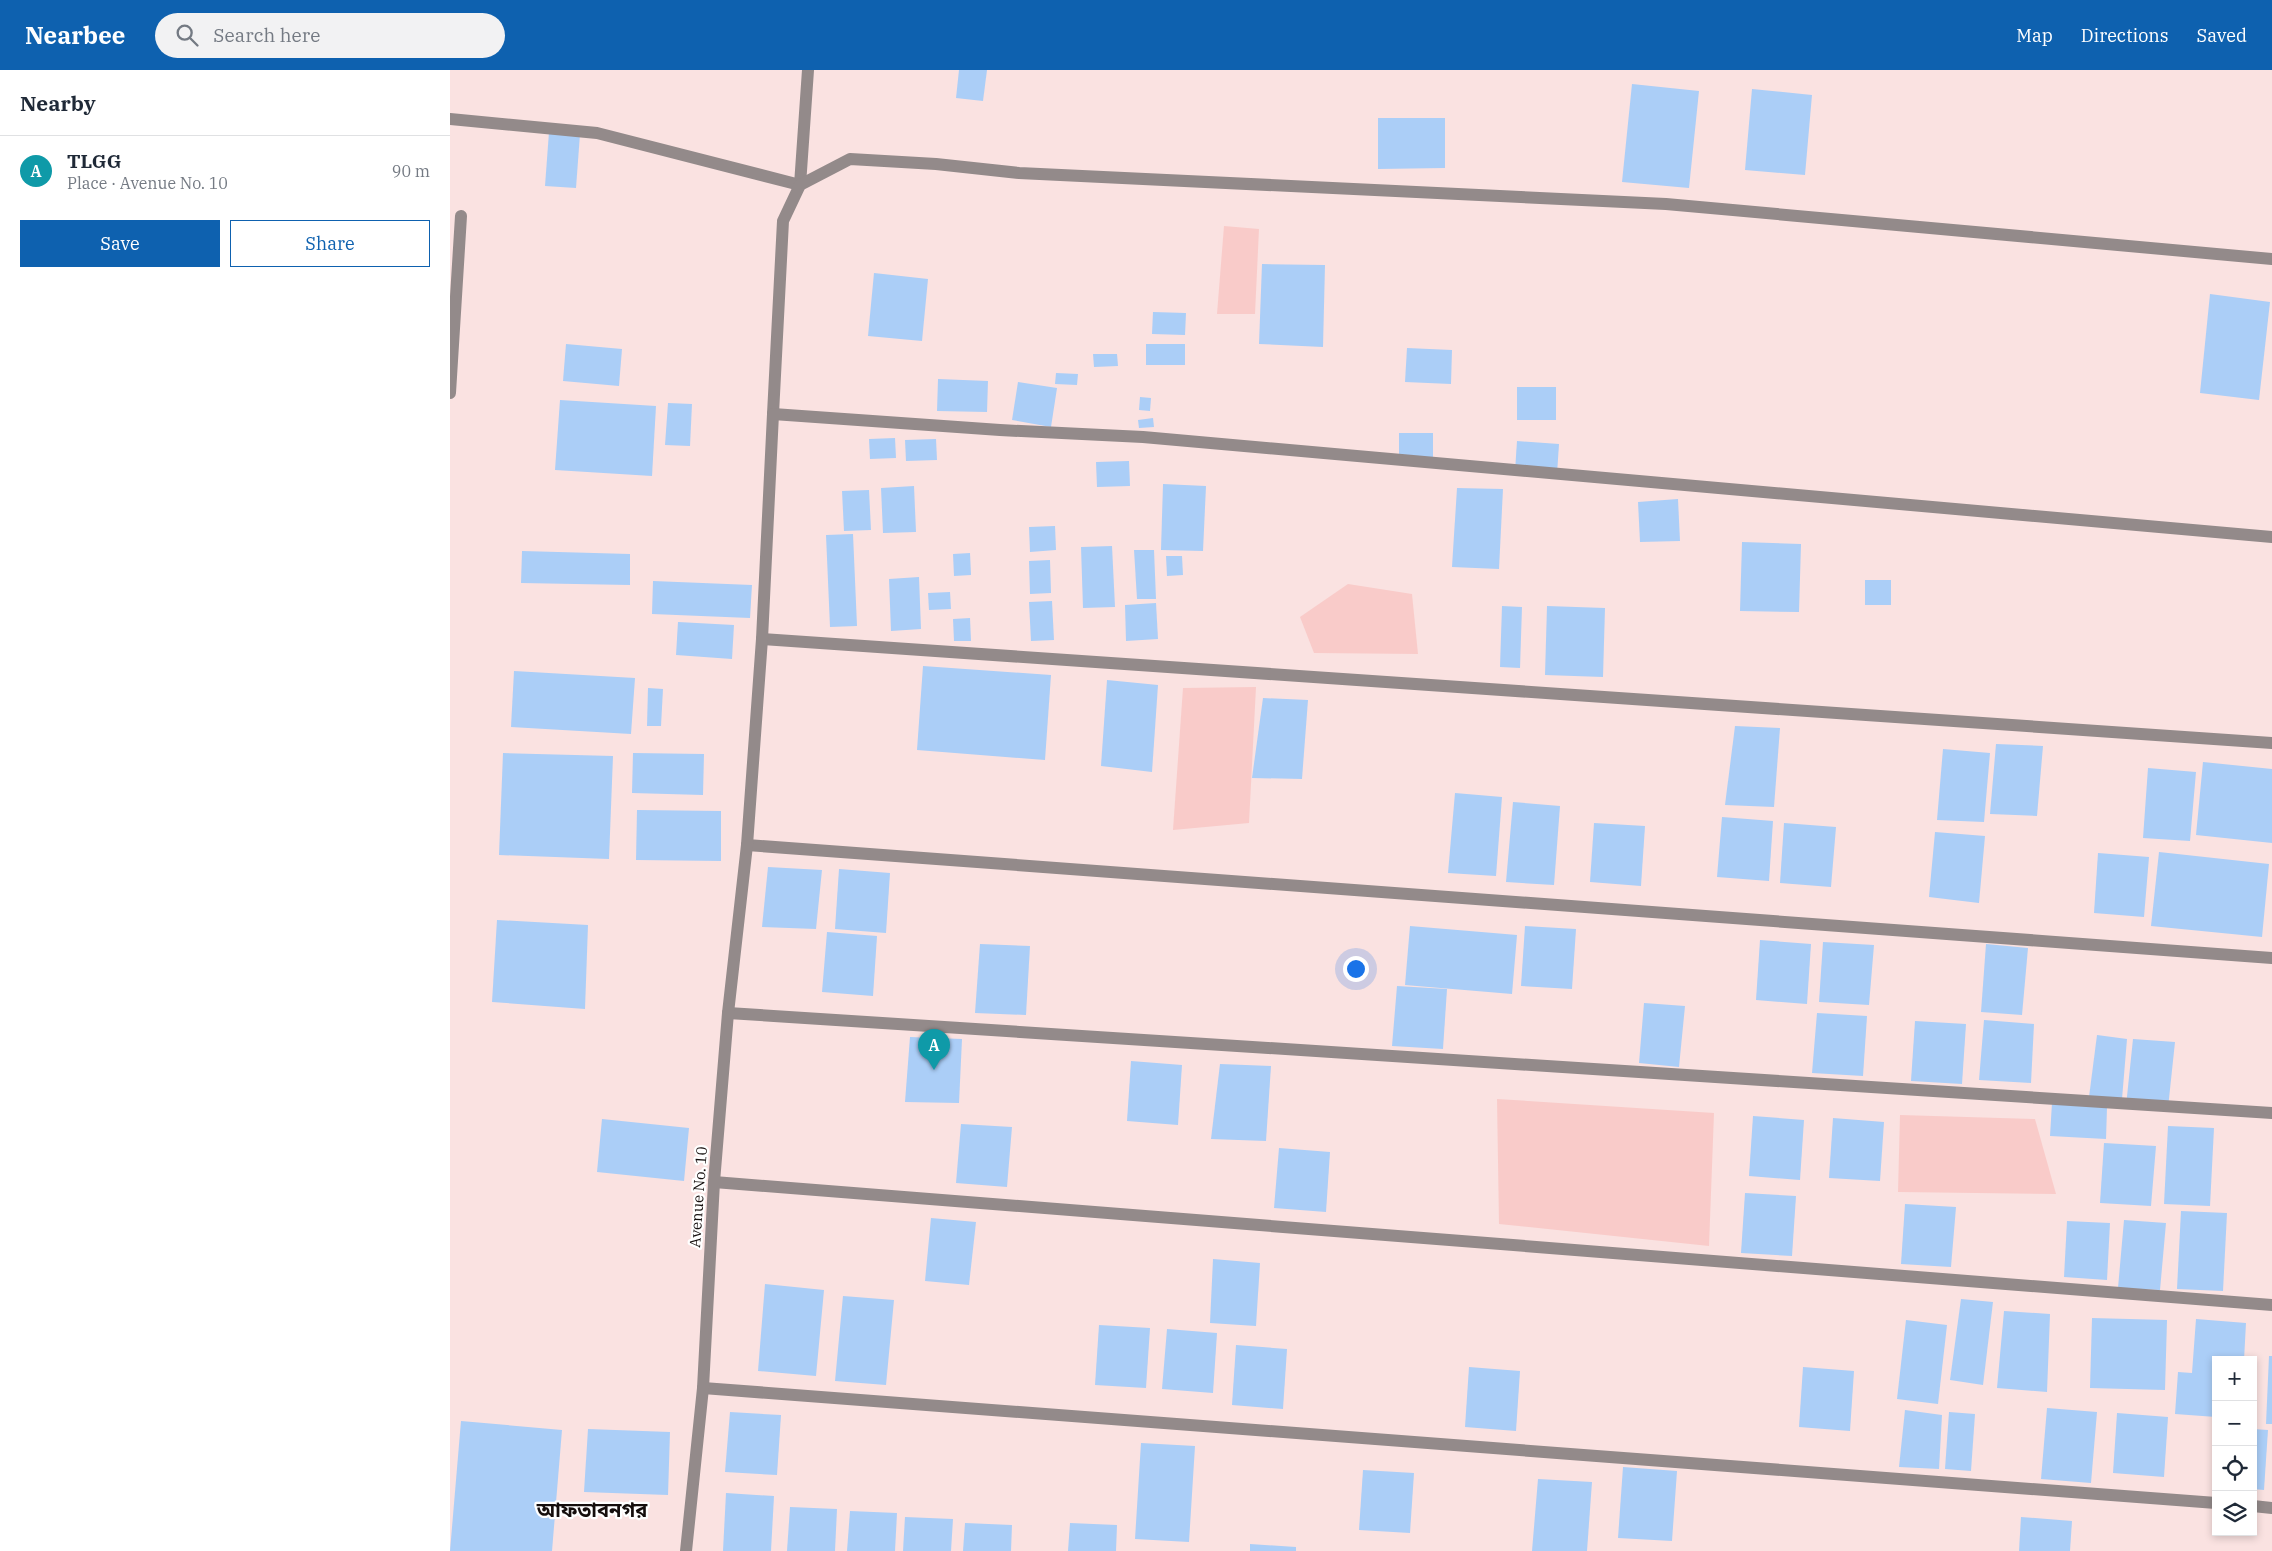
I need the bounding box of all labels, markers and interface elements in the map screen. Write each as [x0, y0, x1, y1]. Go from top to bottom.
search box [155, 13, 505, 58]
text: Nearbee [25, 19, 125, 51]
icon: search [173, 21, 201, 49]
text: Search here [213, 23, 320, 47]
text: Map [2016, 24, 2053, 47]
text: Directions [2081, 24, 2169, 47]
text: Saved [2197, 24, 2247, 47]
text: Nearby [20, 89, 96, 117]
text: TLGG [67, 149, 121, 173]
text: A [30, 161, 42, 181]
text: 90 m [392, 161, 430, 181]
text: Place · Avenue No. 10 [67, 173, 228, 193]
button: Save [20, 220, 220, 267]
button: Share [230, 220, 430, 267]
your location [1343, 956, 1369, 982]
pin: A [918, 1029, 950, 1070]
street label: Avenue No. 10 [685, 1146, 711, 1248]
map controls [2212, 1356, 2257, 1536]
button: + [2212, 1356, 2257, 1401]
button: − [2212, 1401, 2257, 1446]
button: locate [2212, 1446, 2257, 1491]
button: layers [2212, 1491, 2257, 1536]
district label: আফতাবনগর [536, 1496, 648, 1523]

